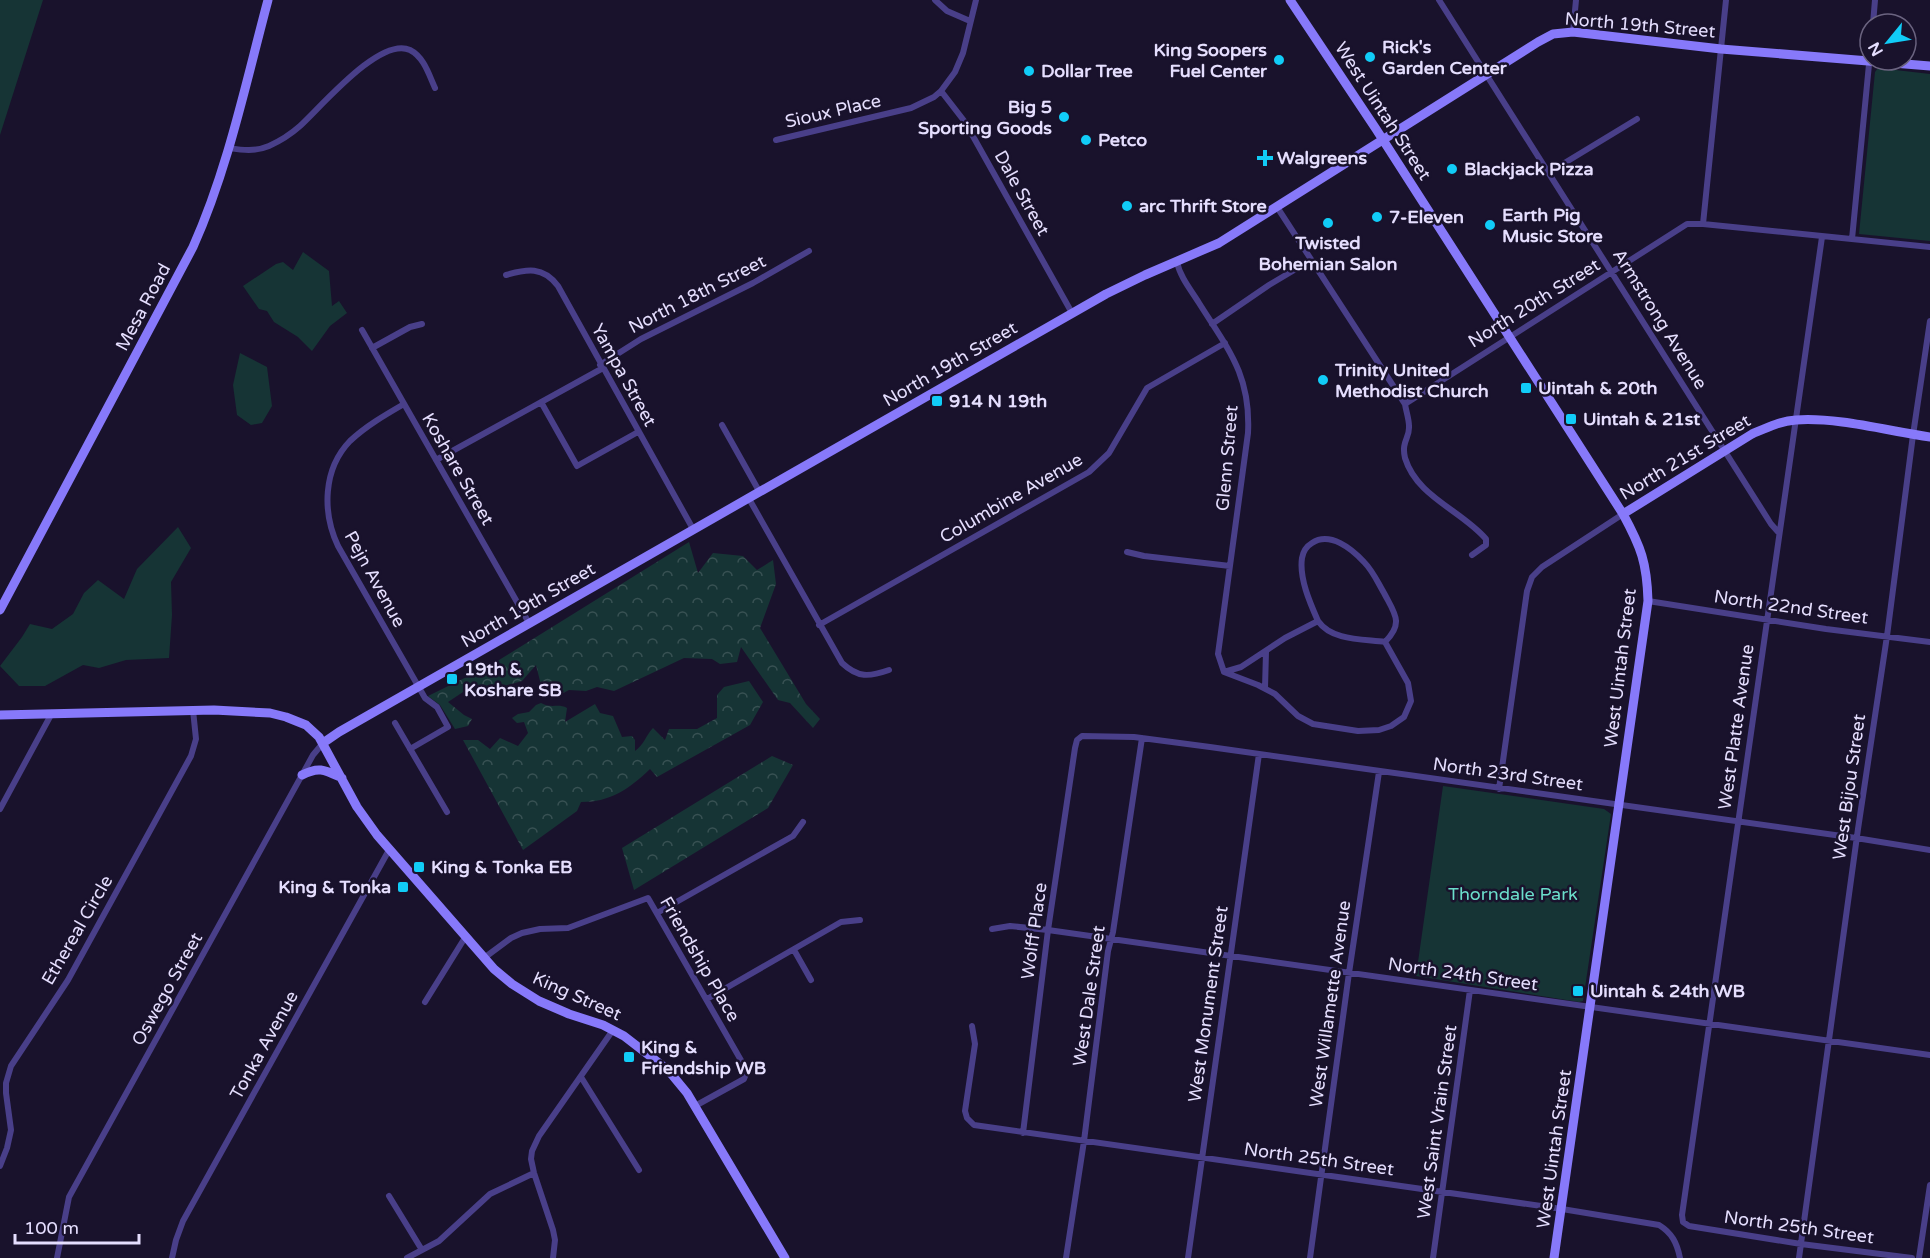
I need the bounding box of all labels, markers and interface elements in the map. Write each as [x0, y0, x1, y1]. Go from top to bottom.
street label: North 19th Street [1564, 7, 1716, 43]
north arrow [1858, 12, 1918, 72]
place label: Rick's Garden Center [1382, 36, 1508, 79]
street label: West Uintah Street [1330, 38, 1436, 184]
text: N [1864, 38, 1888, 60]
place label: King Soopers Fuel Center [1153, 39, 1268, 82]
marker: Rick's Garden Center [1363, 50, 1377, 64]
marker: King Soopers Fuel Center [1272, 53, 1286, 67]
place label: Dollar Tree [1041, 60, 1133, 82]
marker: Dollar Tree [1022, 64, 1036, 78]
street label: Sioux Place [783, 89, 883, 133]
place label: Big 5 Sporting Goods [918, 96, 1052, 139]
marker: Big 5 Sporting Goods [1057, 110, 1071, 124]
place label: Petco [1098, 129, 1147, 151]
marker: Petco [1079, 133, 1093, 147]
street label: Dale Street [990, 146, 1055, 240]
place label: Walgreens [1277, 147, 1367, 169]
marker: Walgreens [1258, 151, 1272, 165]
place label: Blackjack Pizza [1464, 158, 1594, 180]
marker: Blackjack Pizza [1445, 162, 1459, 176]
place label: arc Thrift Store [1139, 195, 1267, 217]
marker: arc Thrift Store [1120, 199, 1134, 213]
place label: Earth Pig Music Store [1502, 204, 1603, 247]
place label: 7-Eleven [1389, 206, 1464, 228]
marker: 7-Eleven [1370, 210, 1384, 224]
marker: Twisted Bohemian Salon [1321, 216, 1335, 230]
marker: Earth Pig Music Store [1483, 218, 1497, 232]
place label: Twisted Bohemian Salon [1259, 232, 1397, 275]
street label: Armstrong Avenue [1608, 245, 1712, 393]
street label: North 18th Street [625, 250, 769, 338]
street label: North 20th Street [1464, 254, 1604, 352]
street label: Mesa Road [111, 259, 175, 355]
street label: North 19th Street [879, 317, 1021, 411]
street label: Yampa Street [587, 320, 661, 430]
place label: Trinity United Methodist Church [1334, 359, 1489, 402]
marker: Trinity United Methodist Church [1316, 373, 1330, 387]
place label: Uintah & 20th [1538, 377, 1658, 399]
marker: Uintah & 20th [1519, 381, 1533, 395]
place label: 914 N 19th [949, 390, 1047, 412]
marker: 914 N 19th [930, 394, 944, 408]
street label: Glenn Street [1211, 404, 1243, 512]
place label: Uintah & 21st [1583, 408, 1700, 430]
street label: Koshare Street [417, 409, 499, 529]
street label: North 21st Street [1616, 409, 1755, 505]
marker: Uintah & 21st [1564, 412, 1578, 426]
street label: Columbine Avenue [936, 448, 1086, 548]
street label: Pejn Avenue [340, 527, 410, 631]
street label: North 19th Street [457, 558, 599, 652]
street label: North 22nd Street [1712, 585, 1870, 629]
street label: West Uintah Street [1599, 587, 1641, 749]
street label: West Platte Avenue [1713, 643, 1759, 811]
place label: 19th & Koshare SB [464, 658, 562, 701]
marker: 19th & Koshare SB [445, 672, 459, 686]
street label: West Bijou Street [1828, 713, 1870, 861]
street label: North 23rd Street [1432, 753, 1585, 795]
place label: King & Tonka EB [431, 856, 573, 878]
marker: King & Tonka EB [412, 860, 426, 874]
street label: Ethereal Circle [37, 871, 117, 989]
place label: King & Tonka [278, 876, 391, 898]
marker: King & Tonka [396, 880, 410, 894]
street label: Wolff Place [1016, 881, 1052, 981]
park label: Thorndale Park [1448, 883, 1578, 905]
street label: Friendship Place [655, 893, 745, 1025]
street label: West Willamette Avenue [1305, 899, 1355, 1109]
street label: West Monument Street [1183, 904, 1233, 1104]
street label: West Dale Street [1068, 924, 1110, 1068]
street label: Oswego Street [127, 929, 207, 1049]
street label: North 24th Street [1387, 953, 1539, 995]
street label: King Street [529, 967, 625, 1025]
place label: Uintah & 24th WB [1590, 980, 1745, 1002]
marker: Uintah & 24th WB [1571, 984, 1585, 998]
street label: Tonka Avenue [225, 987, 303, 1103]
street label: West Saint Vrain Street [1412, 1023, 1462, 1221]
place label: King & Friendship WB [641, 1036, 766, 1079]
marker: King & Friendship WB [622, 1050, 636, 1064]
street label: West Uintah Street [1532, 1068, 1576, 1230]
street label: North 25th Street [1243, 1138, 1395, 1180]
street label: North 25th Street [1723, 1206, 1875, 1248]
scale bar [15, 1207, 140, 1245]
text: 100 m [24, 1217, 79, 1239]

